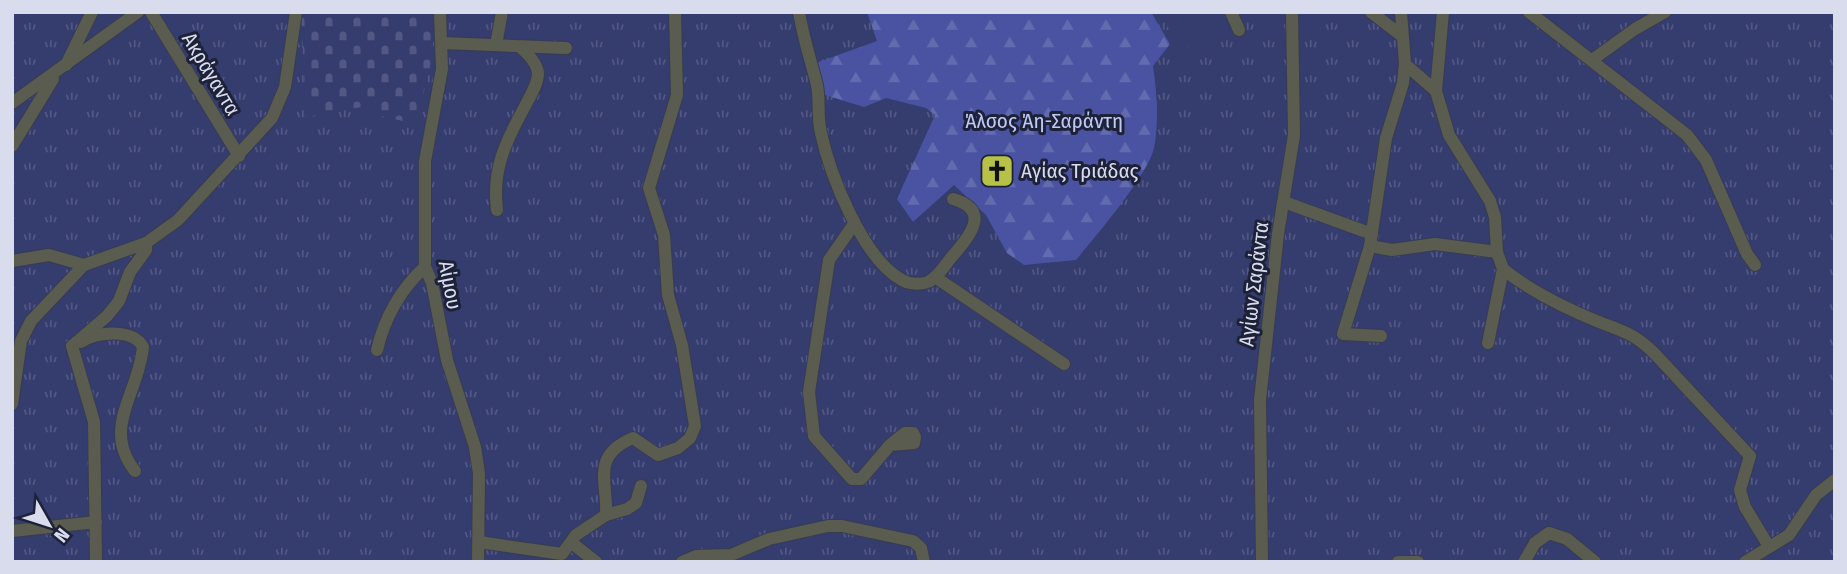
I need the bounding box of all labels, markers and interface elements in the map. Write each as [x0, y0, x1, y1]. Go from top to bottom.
street label: Ακράγαντα [176, 28, 246, 120]
park label: Άλσος Άη-Σαράντη [965, 108, 1123, 134]
church icon: Αγίας Τριάδας [978, 152, 1016, 190]
place label: Αγίας Τριάδας [1021, 158, 1139, 184]
street label: Αγίων Σαράντα [1233, 220, 1275, 348]
street label: Αίμου [433, 258, 467, 312]
north arrow [14, 490, 84, 560]
text: N [49, 524, 74, 547]

